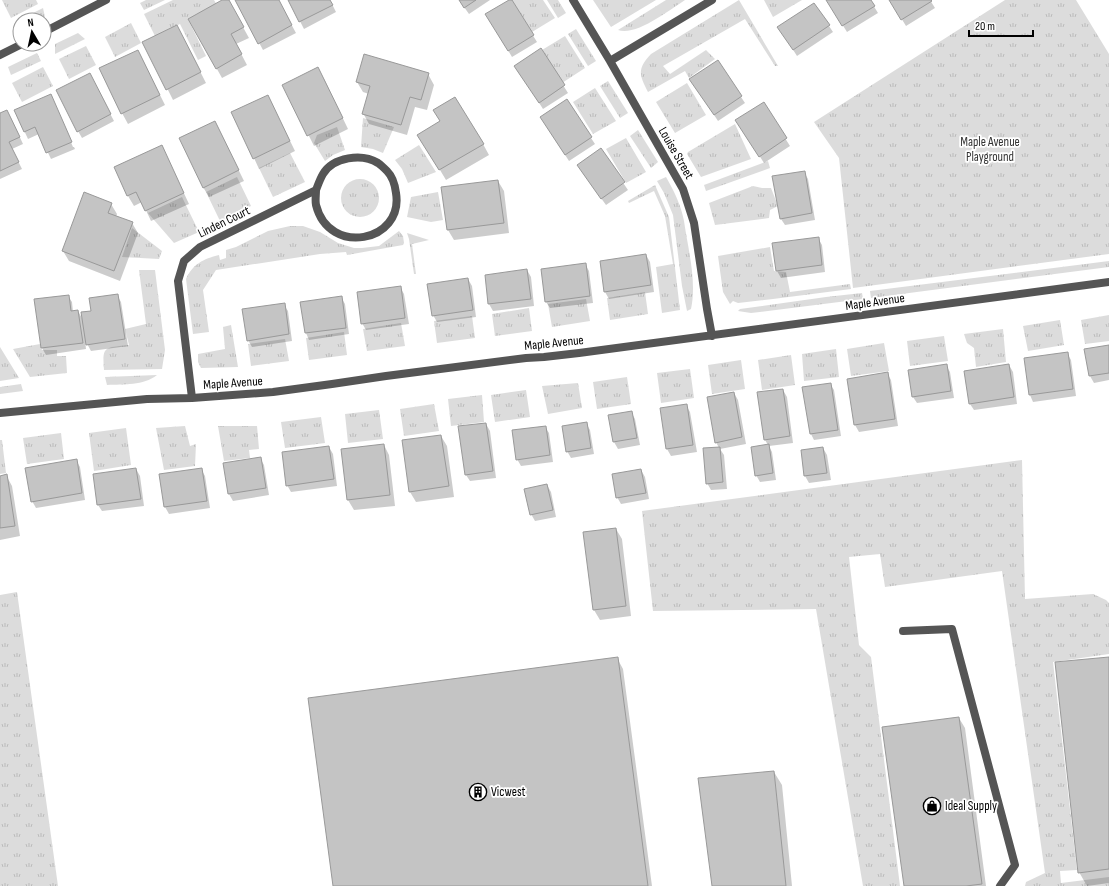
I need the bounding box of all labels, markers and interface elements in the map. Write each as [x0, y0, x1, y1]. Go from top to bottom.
north arrow [12, 12, 52, 52]
scale bar [969, 12, 1033, 38]
text: N [27, 16, 35, 29]
text: 20 m [975, 19, 995, 34]
street label: Louise Street [655, 124, 697, 182]
park label: Maple Avenue Playground [960, 134, 1020, 165]
street label: Linden Court [195, 203, 253, 241]
street label: Maple Avenue [844, 290, 906, 314]
street label: Maple Avenue [524, 332, 584, 354]
street label: Maple Avenue [203, 373, 263, 393]
building icon: Vicwest [468, 782, 488, 802]
place label: Vicwest [491, 784, 526, 800]
shop icon: Ideal Supply [922, 796, 942, 816]
place label: Ideal Supply [945, 798, 997, 814]

